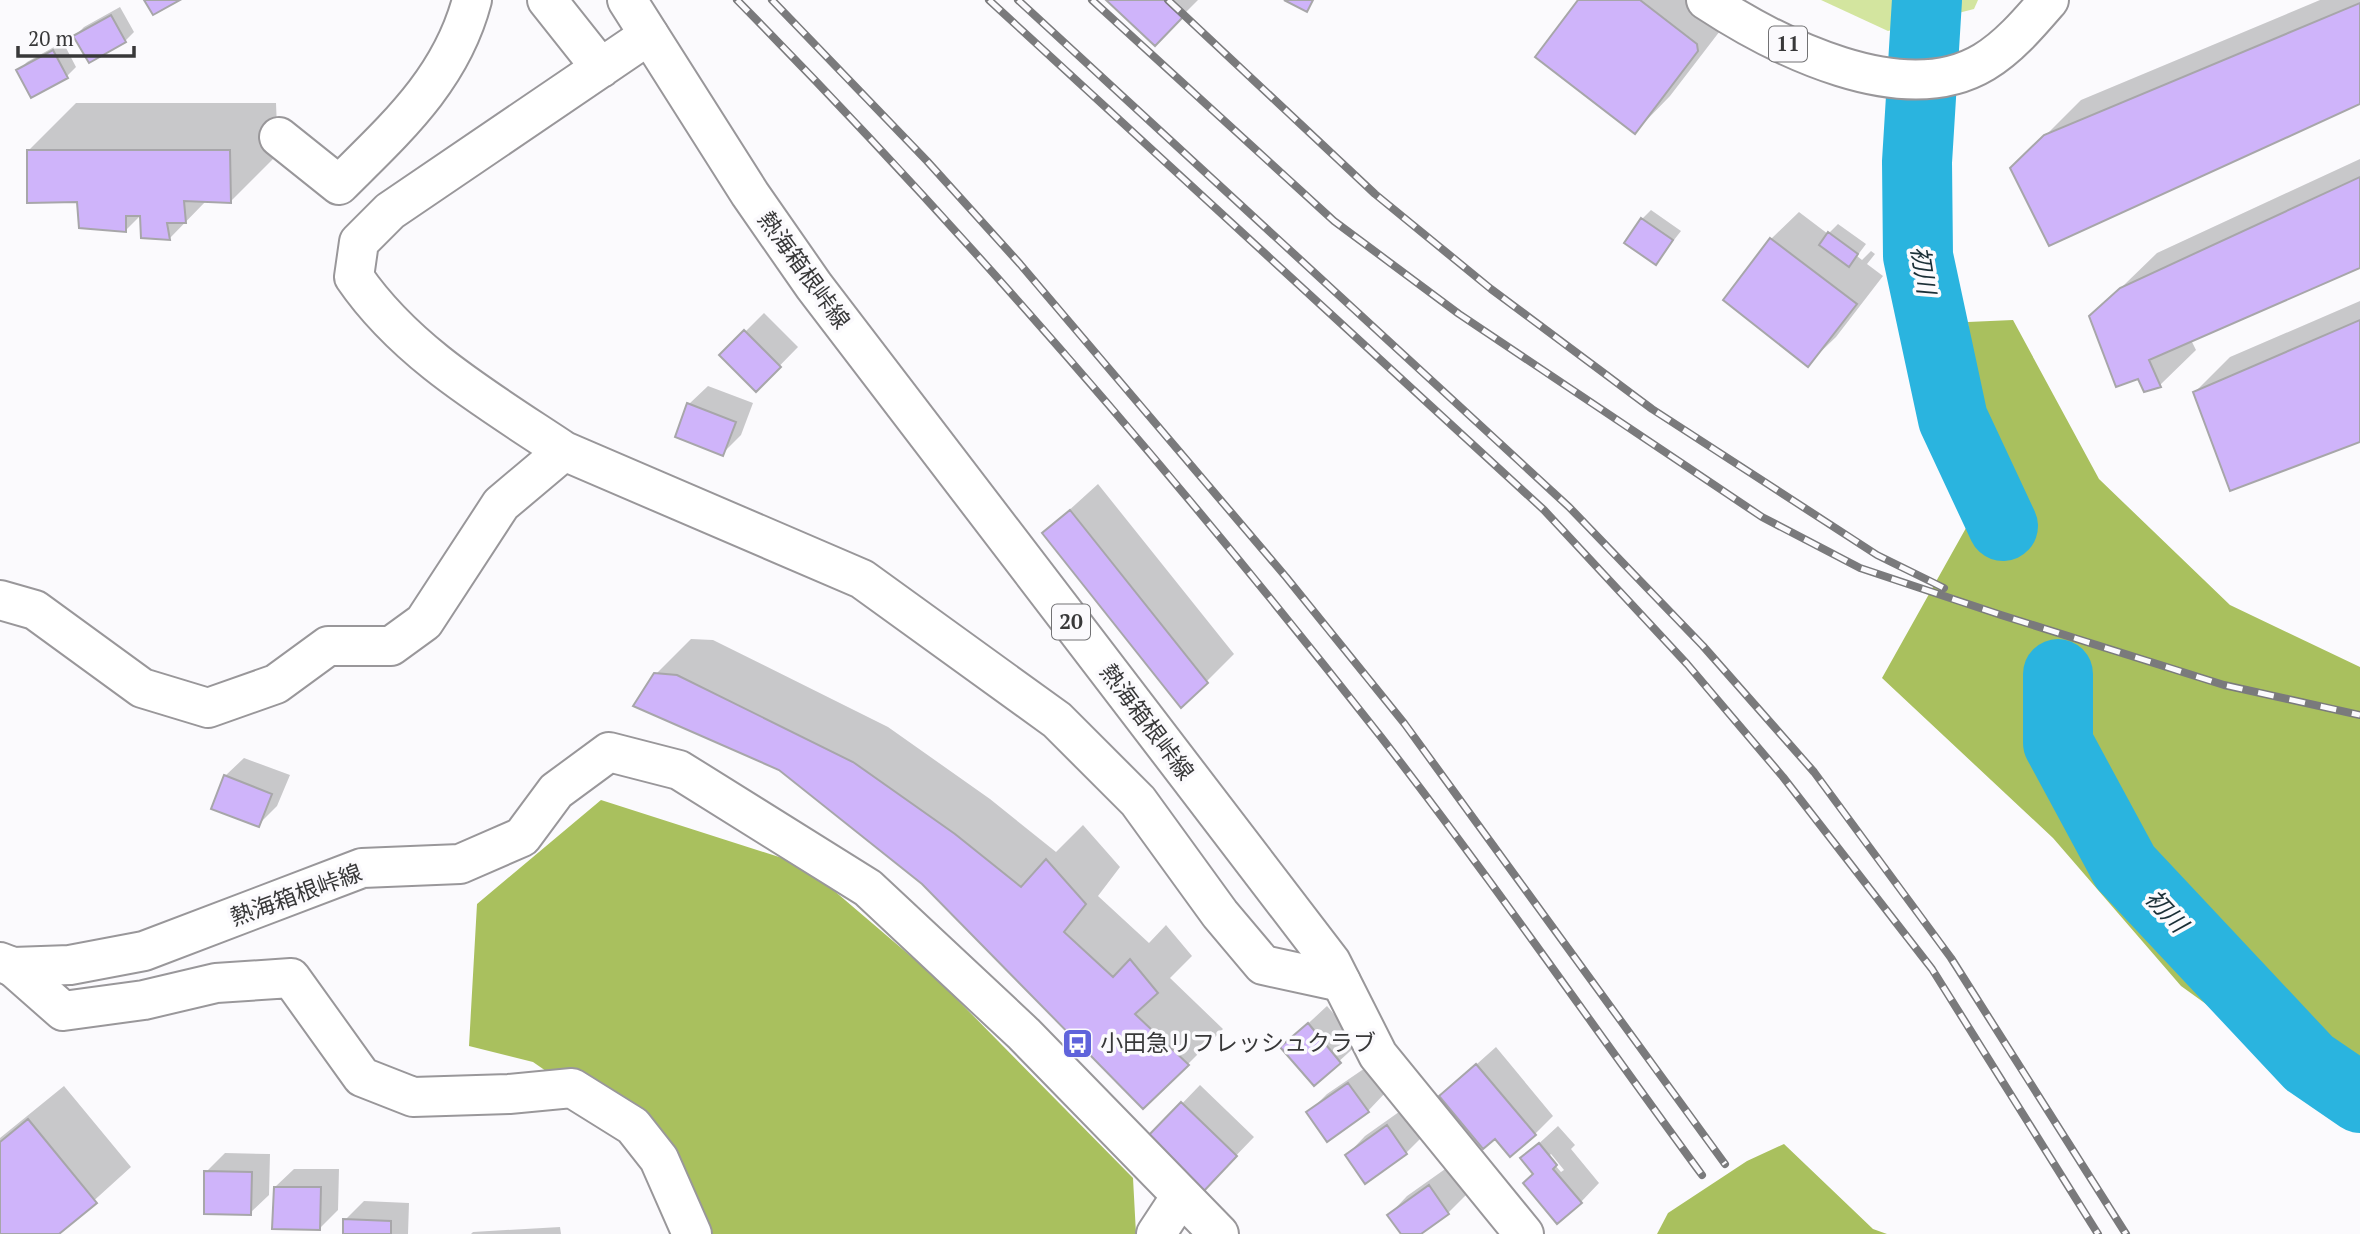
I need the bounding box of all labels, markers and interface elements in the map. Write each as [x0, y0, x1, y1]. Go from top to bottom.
scale bar [18, 14, 133, 58]
text: 20 m [28, 24, 74, 52]
road number: 11 [1769, 26, 1807, 61]
street label: 熱海箱根峠線 [751, 205, 858, 335]
water label: 初川 [1904, 244, 1944, 299]
road number: 20 [1052, 604, 1090, 640]
street label: 熱海箱根峠線 [1093, 657, 1201, 786]
street label: 熱海箱根峠線 [226, 856, 366, 933]
water label: 初川 [2139, 882, 2197, 941]
bus stop icon: 小田急リフレッシュクラブ [1060, 1026, 1094, 1060]
place label: 小田急リフレッシュクラブ [1100, 1027, 1376, 1058]

